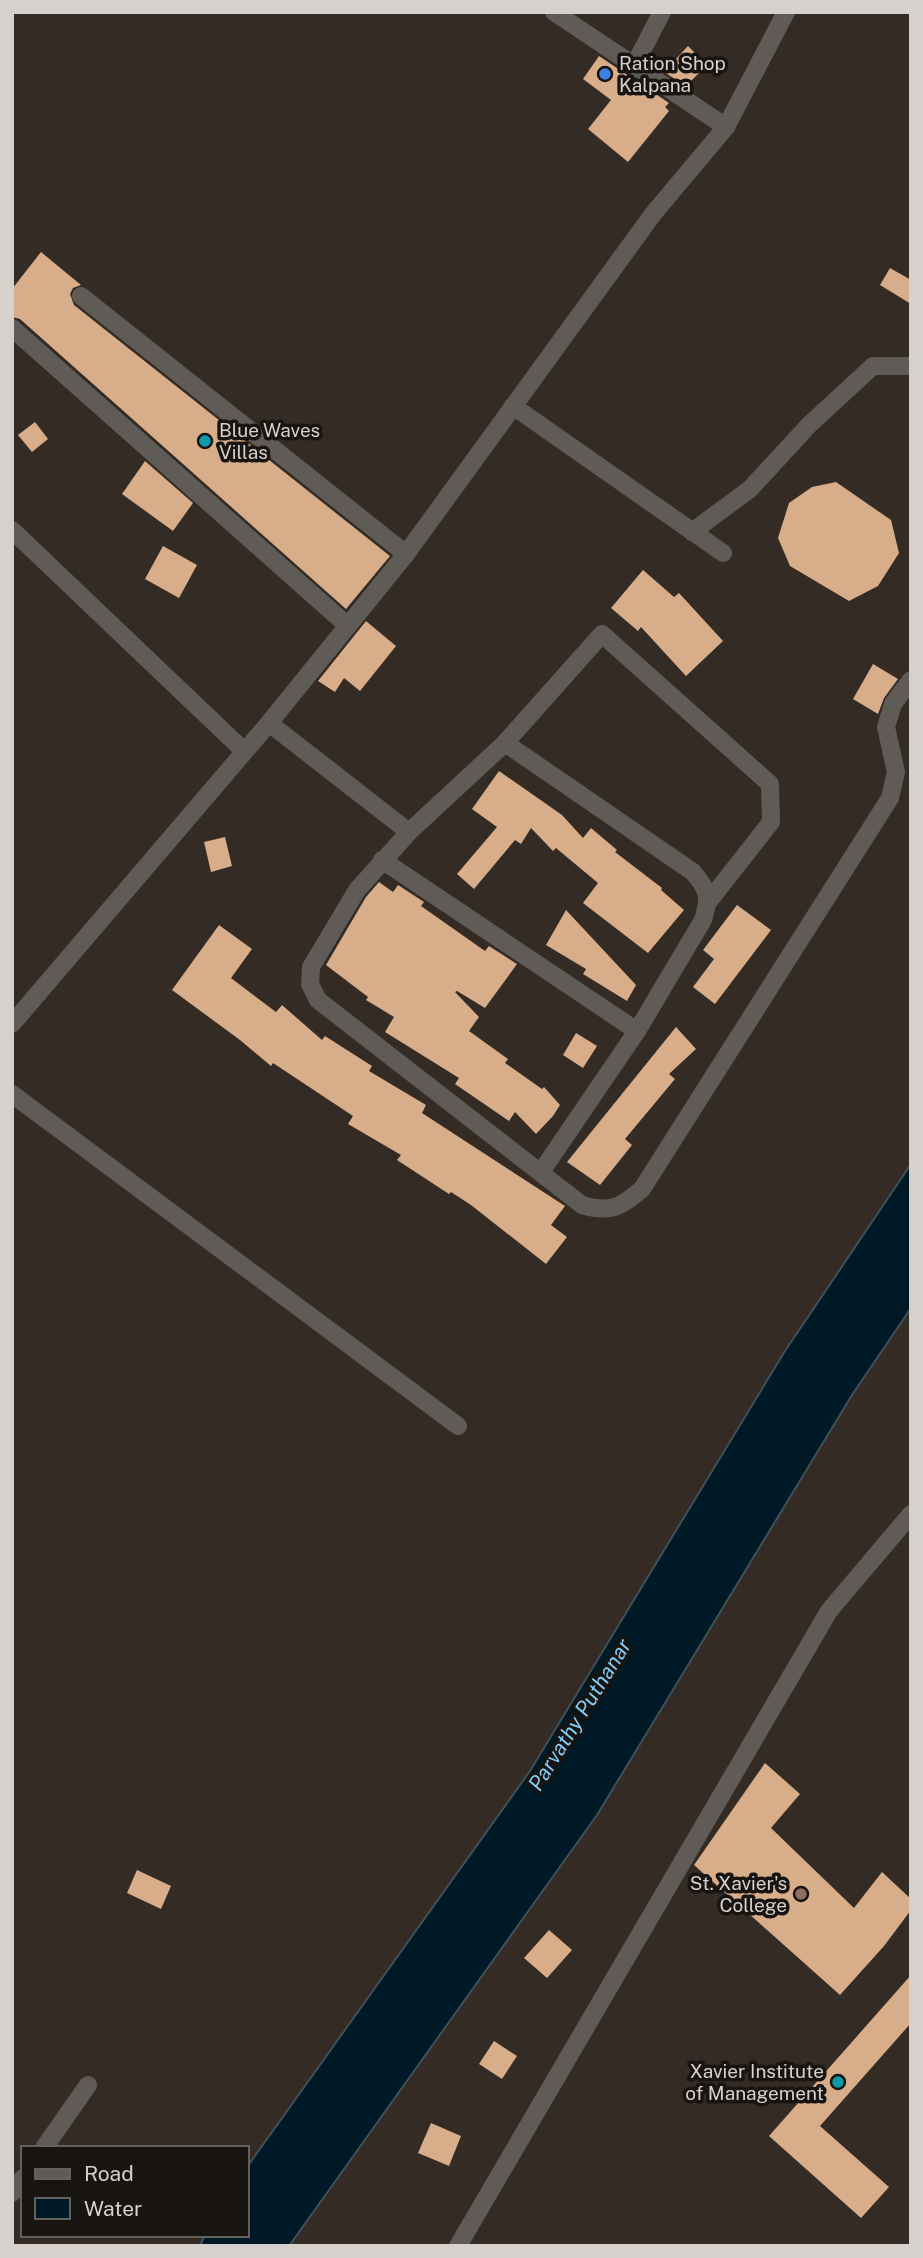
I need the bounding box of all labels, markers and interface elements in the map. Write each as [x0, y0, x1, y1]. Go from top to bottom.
place label: Ration Shop Kalpana [619, 52, 726, 96]
marker: Ration Shop Kalpana [597, 66, 613, 82]
place label: Blue Waves Villas [219, 419, 320, 463]
marker: Blue Waves Villas [197, 433, 213, 449]
water label: Parvathy Puthanar [523, 1633, 637, 1795]
place label: St. Xavier's College [690, 1872, 787, 1916]
marker: St. Xavier's College [793, 1886, 809, 1902]
place label: Xavier Institute of Management [685, 2060, 824, 2104]
marker: Xavier Institute of Management [830, 2074, 846, 2090]
legend [21, 2146, 248, 2237]
text: Road [84, 2161, 134, 2186]
text: Water [84, 2196, 142, 2221]

